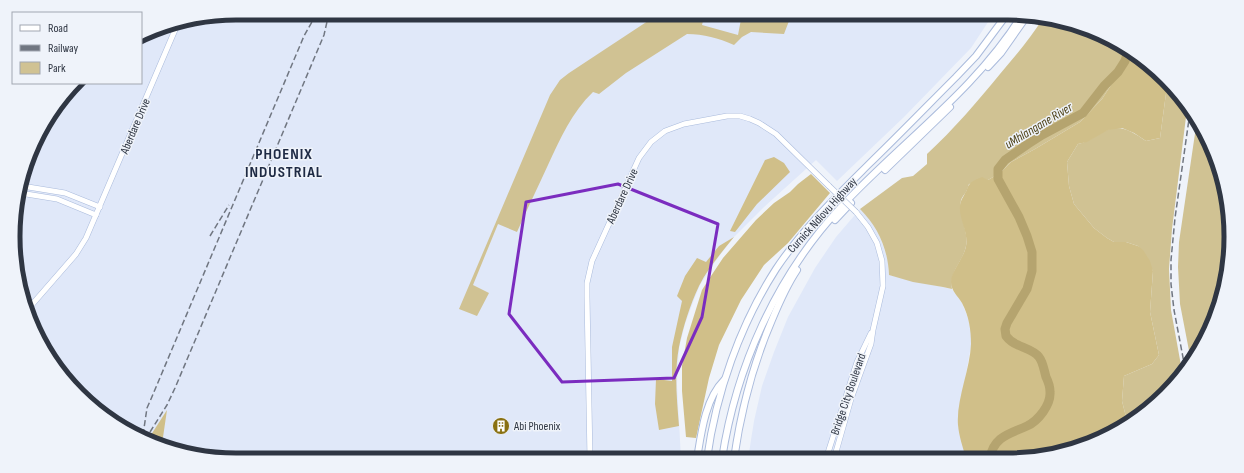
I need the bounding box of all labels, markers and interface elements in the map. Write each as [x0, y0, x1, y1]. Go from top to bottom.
legend [12, 12, 142, 84]
text: Road [48, 21, 68, 36]
text: Railway [48, 41, 79, 56]
text: Park [48, 61, 66, 76]
street label: Aberdare Drive [117, 96, 154, 157]
water label: uMhlangane River [1002, 99, 1076, 152]
district label: PHOENIX INDUSTRIAL [245, 145, 323, 182]
street label: Aberdare Drive [603, 166, 642, 227]
street label: Curnick Ndlovu Highway [784, 174, 861, 256]
street label: Bridge City Boulevard [827, 351, 869, 437]
building icon: Abi Phoenix [491, 416, 511, 436]
place label: Abi Phoenix [513, 419, 561, 434]

